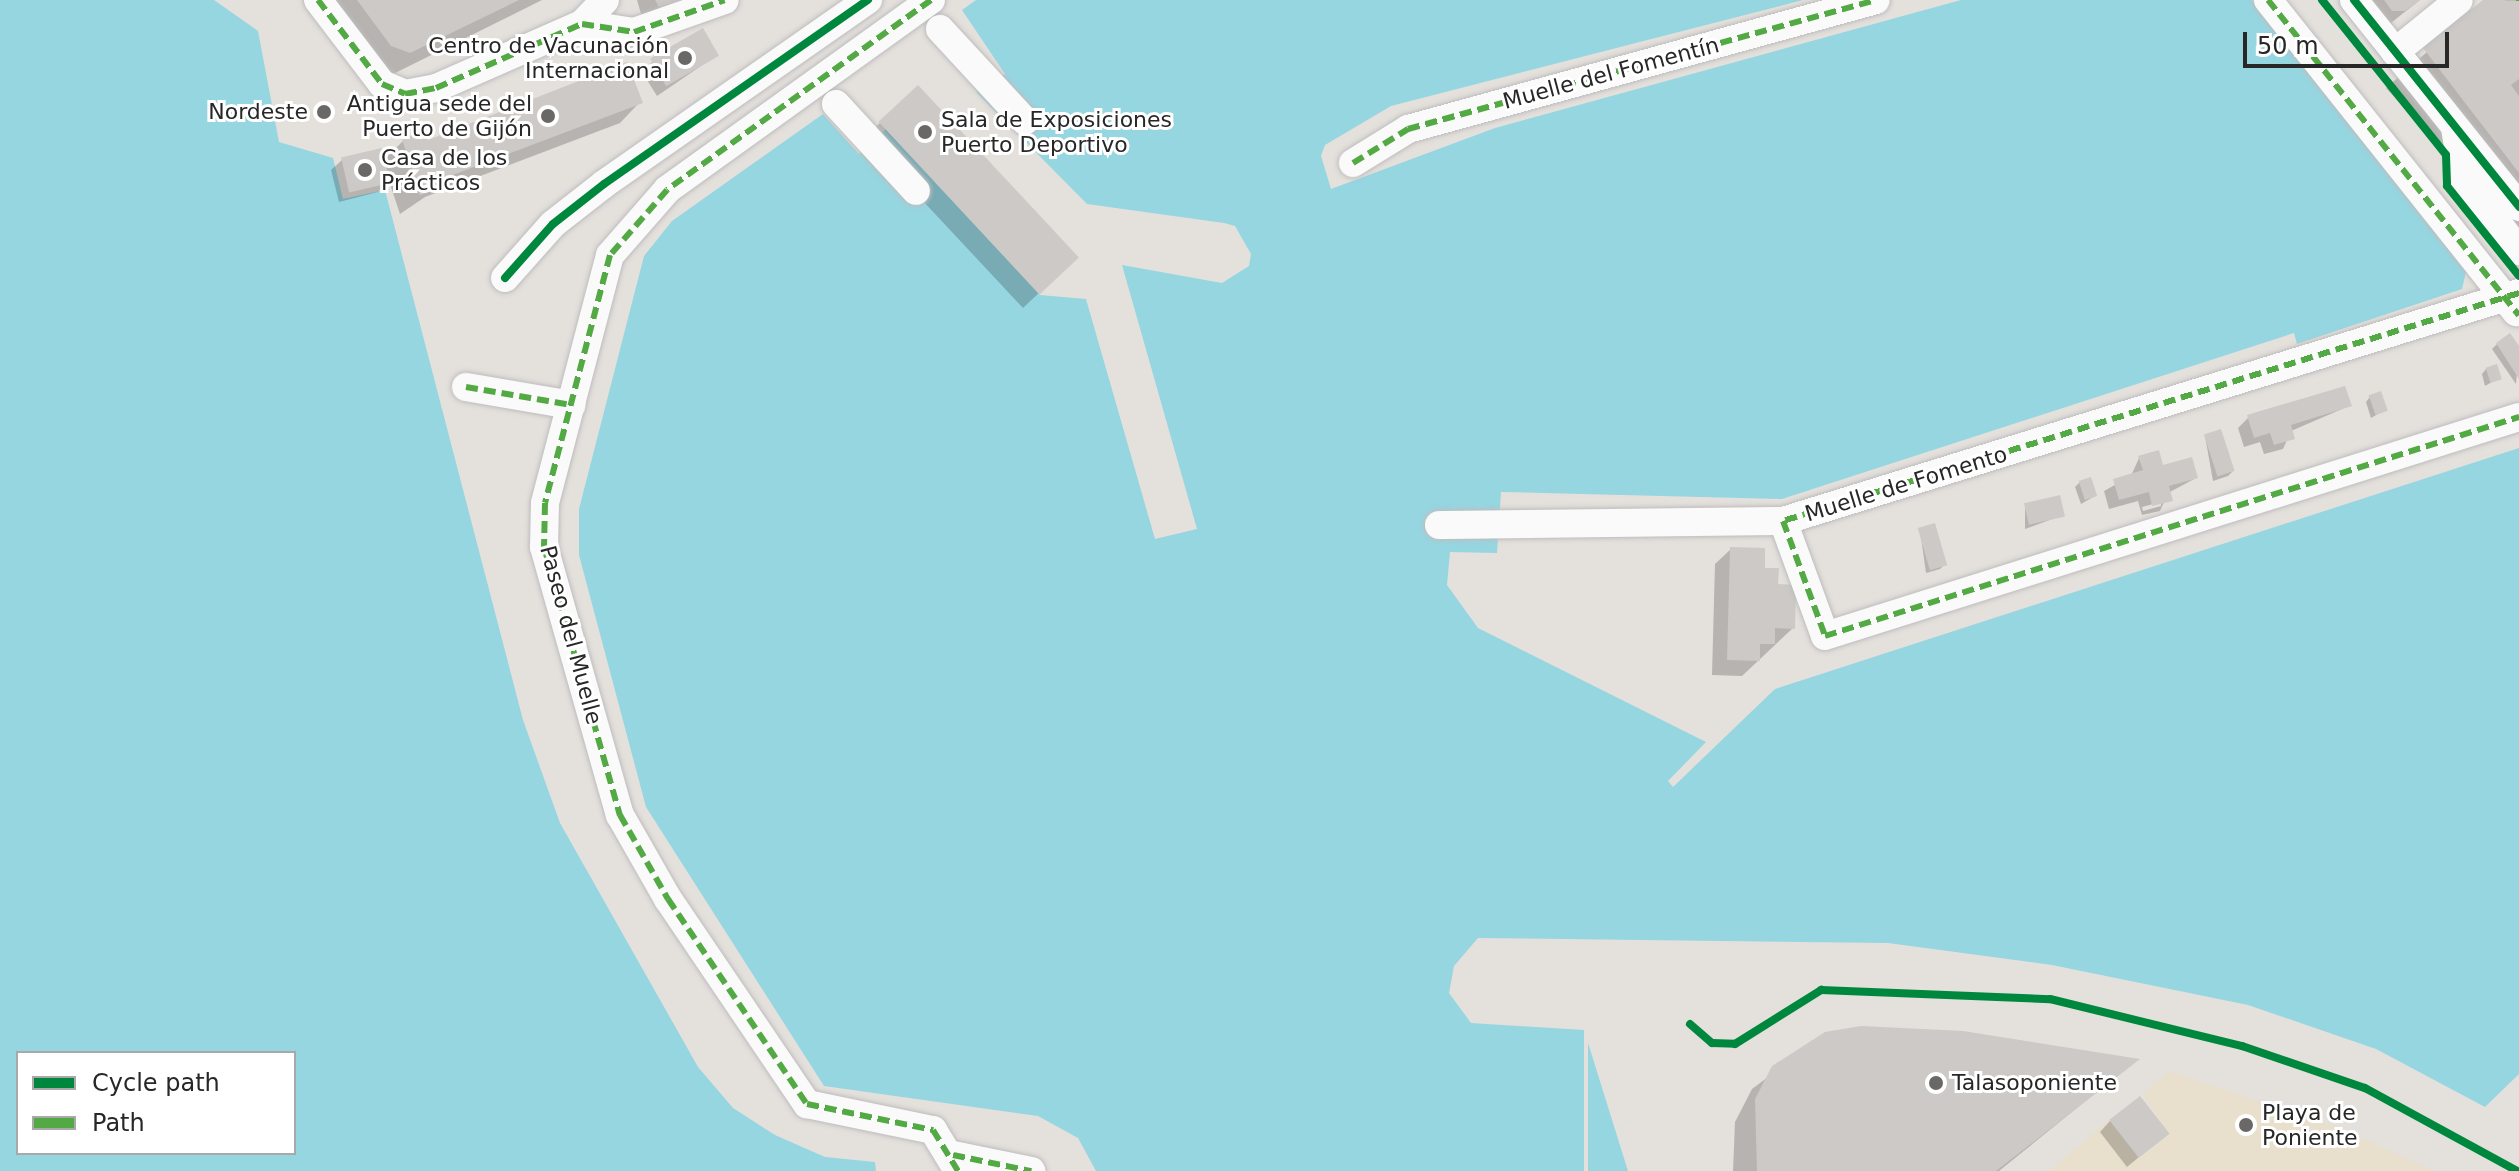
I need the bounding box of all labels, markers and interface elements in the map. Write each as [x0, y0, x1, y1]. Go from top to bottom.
scale bar [2247, 16, 2453, 66]
street label: Muelle del Fomentín [1500, 31, 1722, 115]
place label: Centro de Vacunación Internacional [428, 32, 669, 84]
text: 50 m [2257, 32, 2319, 60]
marker: Centro de Vacunación Internacional [676, 49, 694, 67]
place label: Antigua sede del Puerto de Gijón [347, 90, 532, 142]
place label: Nordeste [208, 99, 308, 125]
marker: Nordeste [315, 103, 333, 121]
place label: Sala de Exposiciones Puerto Deportivo [941, 106, 1172, 158]
marker: Antigua sede del Puerto de Gijón [539, 107, 557, 125]
marker: Sala de Exposiciones Puerto Deportivo [916, 123, 934, 141]
place label: Casa de los Prácticos [381, 144, 507, 196]
marker: Casa de los Prácticos [356, 161, 374, 179]
street label: Muelle de Fomento [1802, 441, 2010, 527]
street label: Paseo del Muelle [534, 543, 608, 727]
legend [16, 1051, 296, 1155]
text: Cycle path [92, 1069, 220, 1097]
place label: Talasoponiente [1952, 1070, 2117, 1096]
marker: Talasoponiente [1927, 1074, 1945, 1092]
place label: Playa de Poniente [2262, 1099, 2358, 1150]
text: Path [92, 1109, 145, 1137]
marker: Playa de Poniente [2237, 1116, 2255, 1134]

